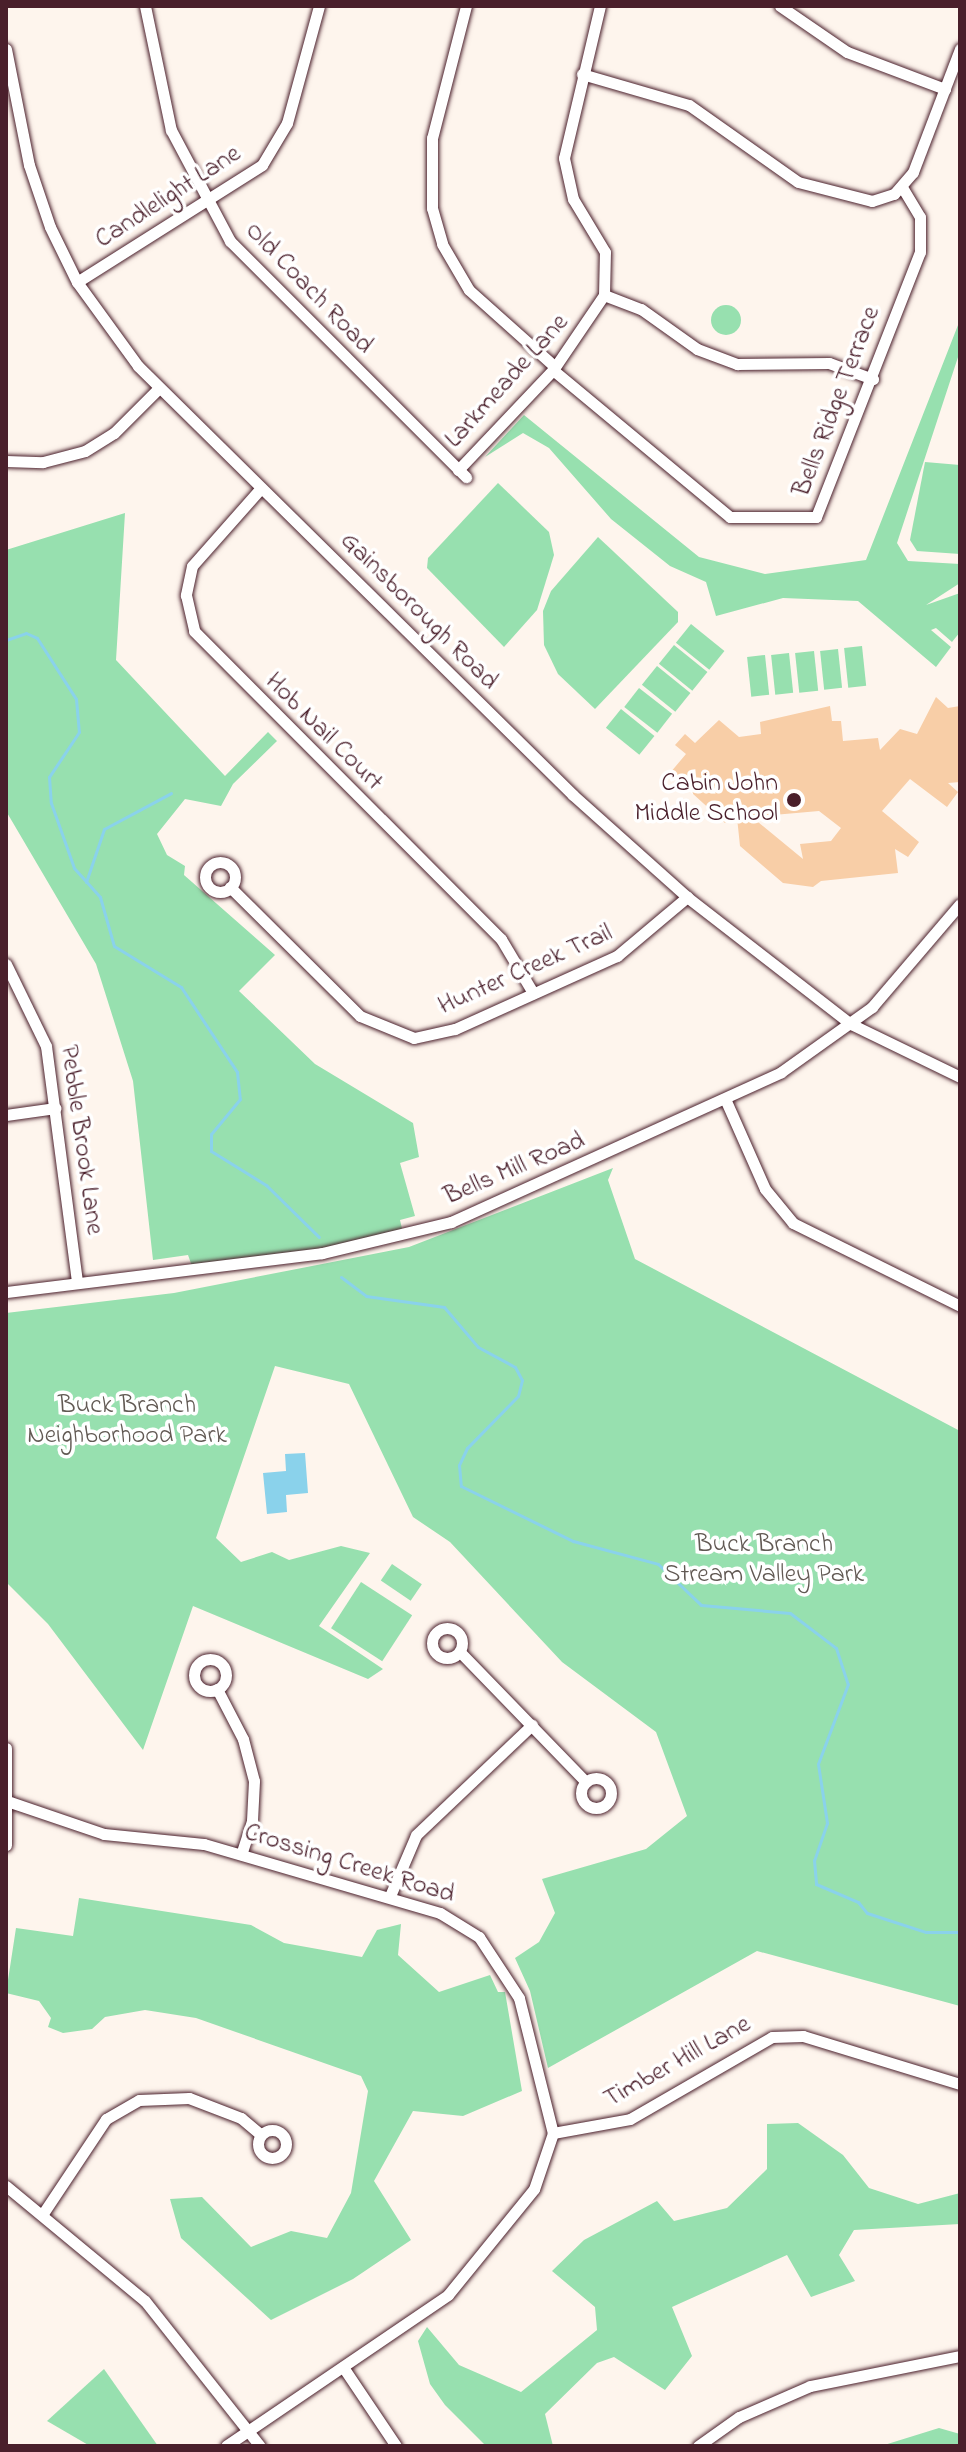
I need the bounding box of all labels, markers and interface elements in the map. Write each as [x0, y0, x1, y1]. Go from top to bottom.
street label: Candlelight Lane [90, 139, 248, 257]
street label: Old Coach Road [237, 217, 379, 361]
street label: Bells Ridge Terrace [787, 303, 889, 501]
street label: Larkmeade Lane [440, 308, 576, 456]
street label: Gainsborough Road [332, 526, 504, 698]
street label: Hob Nail Court [257, 667, 389, 799]
place label: Cabin John Middle School [635, 769, 778, 830]
marker: Cabin John Middle School [785, 791, 803, 809]
street label: Hunter Creek Trail [434, 919, 618, 1023]
street label: Pebble Brook Lane [51, 1043, 109, 1237]
street label: Bells Mill Road [440, 1126, 590, 1214]
park label: Buck Branch Neighborhood Park [27, 1391, 227, 1452]
park label: Buck Branch Stream Valley Park [664, 1530, 864, 1592]
street label: Crossing Creek Road [240, 1818, 458, 1912]
street label: Timber Hill Lane [599, 2010, 757, 2116]

